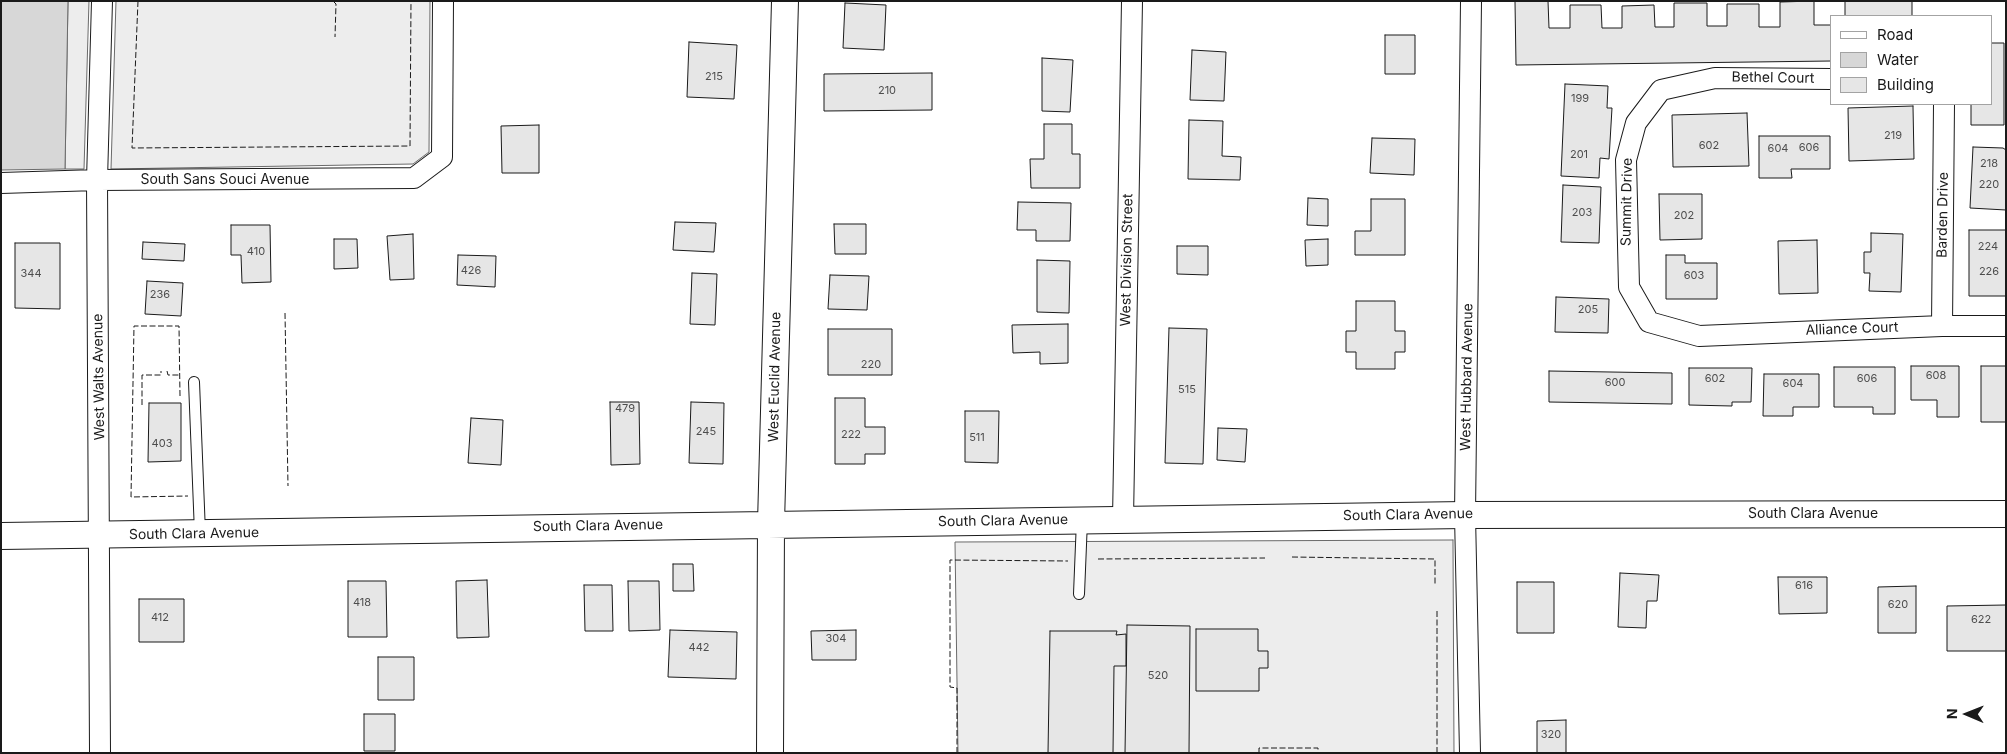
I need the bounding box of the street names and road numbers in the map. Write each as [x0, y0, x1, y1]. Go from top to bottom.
street label: Bethel Court [1732, 69, 1814, 87]
street label: Summit Drive [1618, 158, 1636, 246]
street label: South Sans Souci Avenue [140, 172, 310, 188]
street label: Barden Drive [1934, 172, 1952, 258]
street label: West Division Street [1117, 193, 1137, 327]
street label: West Hubbard Avenue [1457, 303, 1477, 451]
street label: West Euclid Avenue [765, 312, 785, 442]
street label: West Walts Avenue [89, 314, 109, 440]
street label: Alliance Court [1805, 319, 1899, 339]
street label: South Clara Avenue [1343, 505, 1473, 525]
street label: South Clara Avenue [1748, 506, 1878, 522]
street label: South Clara Avenue [938, 511, 1068, 531]
street label: South Clara Avenue [533, 516, 663, 536]
street label: South Clara Avenue [129, 524, 259, 544]

